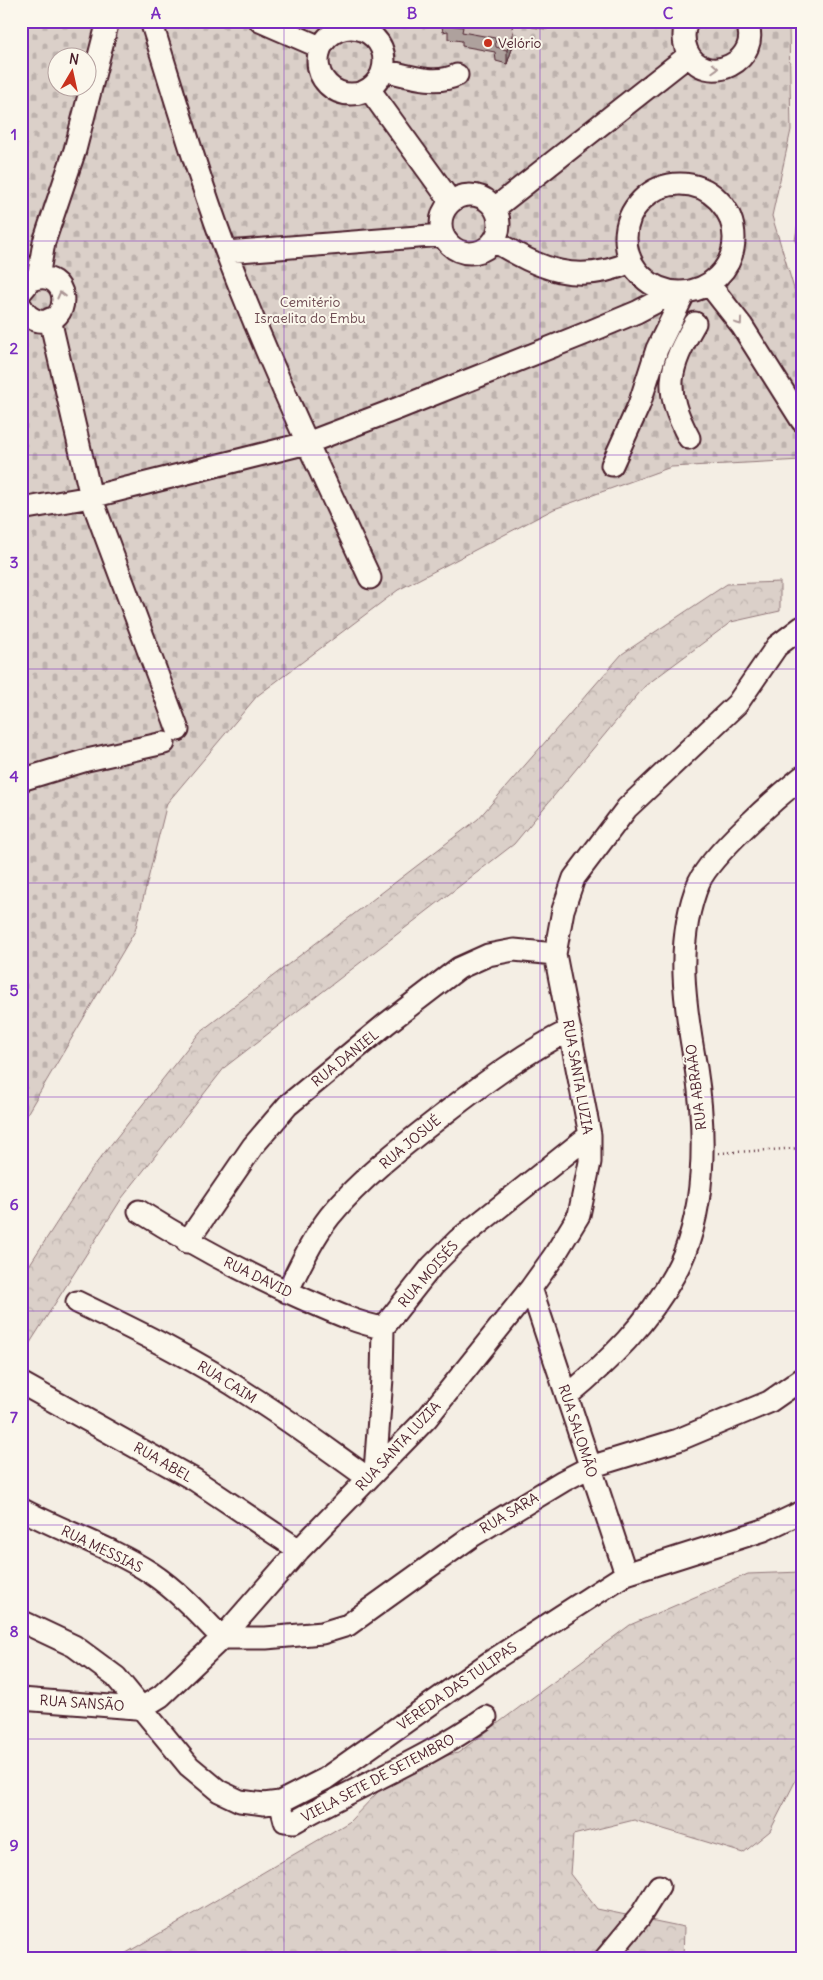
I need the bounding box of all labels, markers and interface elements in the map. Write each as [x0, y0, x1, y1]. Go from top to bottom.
text: A [151, 3, 161, 23]
text: B [407, 3, 418, 23]
text: C [663, 3, 674, 23]
place label: Velório [498, 34, 542, 52]
marker: Velório [482, 37, 494, 49]
north arrow [48, 48, 98, 98]
text: N [68, 50, 80, 69]
one-way arrow [712, 63, 720, 74]
text: 1 [11, 124, 17, 144]
one-way arrow [56, 290, 67, 299]
park label: Cemitério Israelita do Embu [254, 293, 366, 327]
one-way arrow [733, 316, 742, 326]
text: 2 [10, 338, 19, 358]
text: 3 [9, 552, 19, 572]
text: 4 [9, 766, 19, 786]
text: 5 [9, 980, 19, 1000]
street label: RUA SANTA LUZIA [559, 1018, 597, 1136]
street label: RUA DANIEL [308, 1025, 383, 1091]
street label: RUA ABRAÃO [682, 1043, 710, 1131]
street label: RUA JOSUÉ [376, 1111, 444, 1173]
text: 6 [9, 1194, 19, 1214]
street label: RUA MOISÉS [394, 1237, 462, 1311]
street label: RUA DAVID [221, 1253, 295, 1301]
street label: RUA CAIM [194, 1357, 260, 1407]
street label: RUA SALOMÃO [555, 1382, 602, 1480]
street label: RUA SANTA LUZIA [352, 1397, 444, 1495]
text: 7 [10, 1407, 18, 1427]
street label: RUA ABEL [130, 1438, 196, 1486]
street label: RUA SARA [476, 1488, 542, 1538]
street label: RUA MESSIAS [58, 1521, 146, 1577]
text: 8 [9, 1621, 19, 1641]
street label: VEREDA DAS TULIPAS [394, 1638, 520, 1734]
street label: RUA SANSÃO [39, 1691, 125, 1715]
street label: VIELA SETE DE SETEMBRO [298, 1730, 458, 1826]
text: 9 [9, 1835, 19, 1855]

